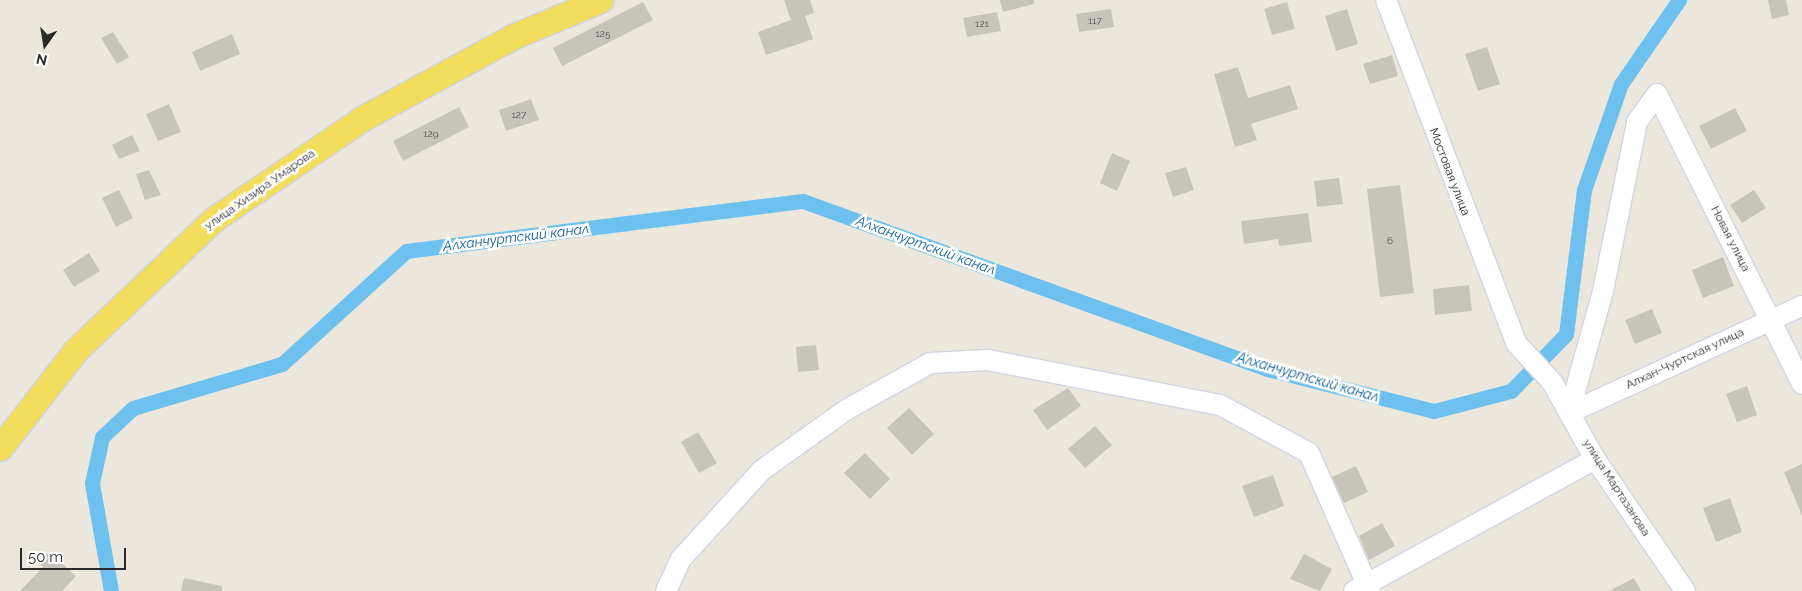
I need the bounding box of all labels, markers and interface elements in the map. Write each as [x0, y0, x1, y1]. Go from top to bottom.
house number: 117 [1088, 15, 1102, 27]
house number: 121 [975, 18, 989, 30]
north arrow [20, 20, 70, 70]
house number: 125 [596, 28, 610, 40]
text: N [35, 51, 49, 69]
house number: 127 [512, 109, 526, 121]
street label: Мостовая улица [1426, 126, 1472, 218]
house number: 129 [423, 128, 439, 140]
street label: улица Хизира Умарова [202, 146, 318, 234]
street label: Новая улица [1707, 204, 1753, 274]
water label: Алханчуртский канал [854, 212, 998, 278]
water label: Алханчуртский канал [442, 220, 590, 254]
house number: 6 [1387, 235, 1393, 247]
street label: Алхан-Чуртская улица [1623, 325, 1747, 393]
water label: Алханчуртский канал [1235, 349, 1381, 405]
street label: улица Мартазанова [1579, 437, 1653, 539]
scale bar [22, 538, 129, 570]
text: 50 m [28, 548, 63, 566]

